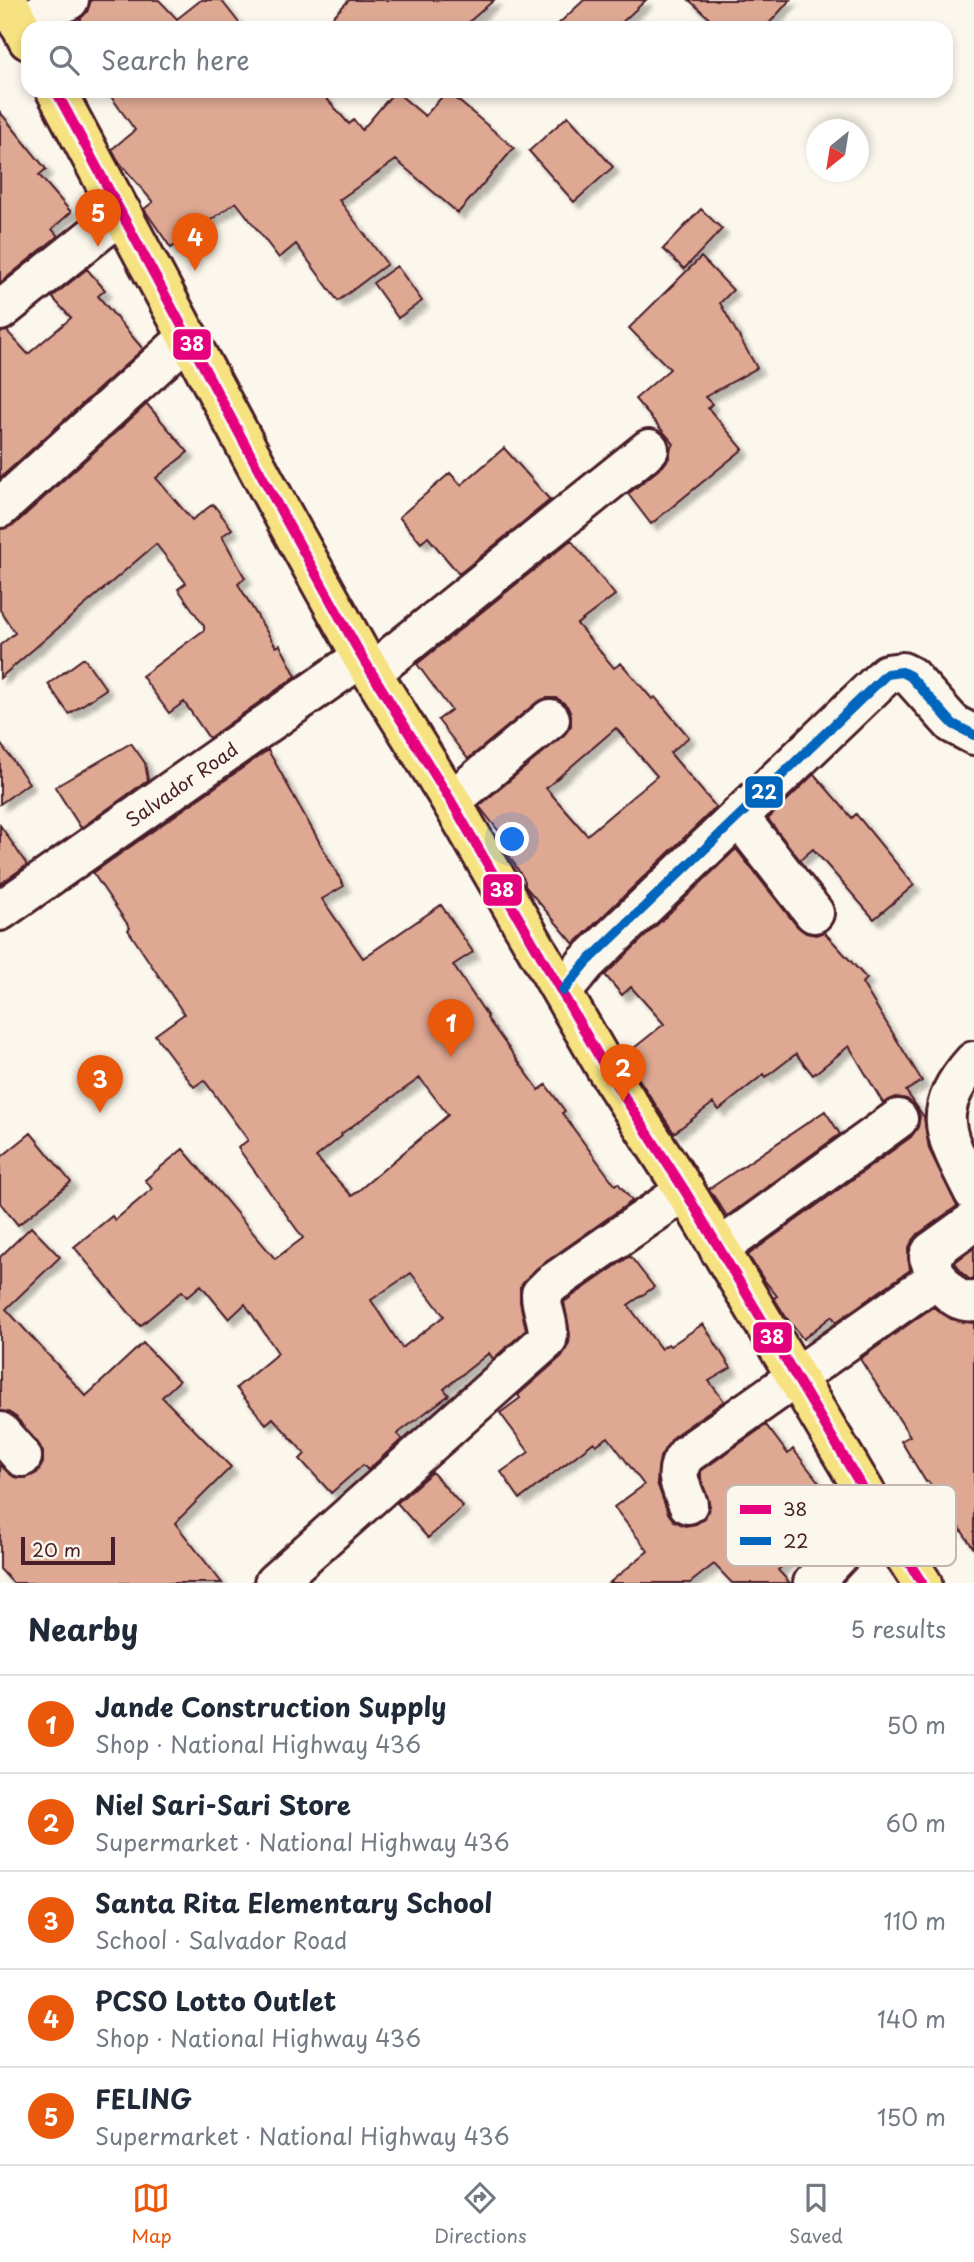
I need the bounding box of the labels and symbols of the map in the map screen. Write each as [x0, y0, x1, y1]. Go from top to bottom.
north arrow [806, 119, 869, 182]
pin: 5 [75, 189, 121, 247]
pin: 4 [172, 213, 218, 271]
line badge: 38 [172, 328, 212, 361]
text: 38 [180, 329, 204, 357]
street label: Salvador Road [119, 735, 243, 833]
line badge: 22 [744, 775, 784, 809]
text: 22 [751, 777, 777, 805]
your location [495, 822, 529, 856]
line badge: 38 [482, 873, 523, 907]
text: 38 [490, 875, 514, 903]
pin: 1 [428, 999, 474, 1057]
pin: 2 [600, 1044, 646, 1102]
pin: 3 [77, 1055, 123, 1113]
line badge: 38 [752, 1321, 793, 1354]
text: 38 [760, 1322, 784, 1350]
legend [726, 1485, 956, 1566]
text: 38 [783, 1494, 807, 1522]
text: 22 [783, 1526, 809, 1554]
scale bar [21, 1534, 116, 1566]

